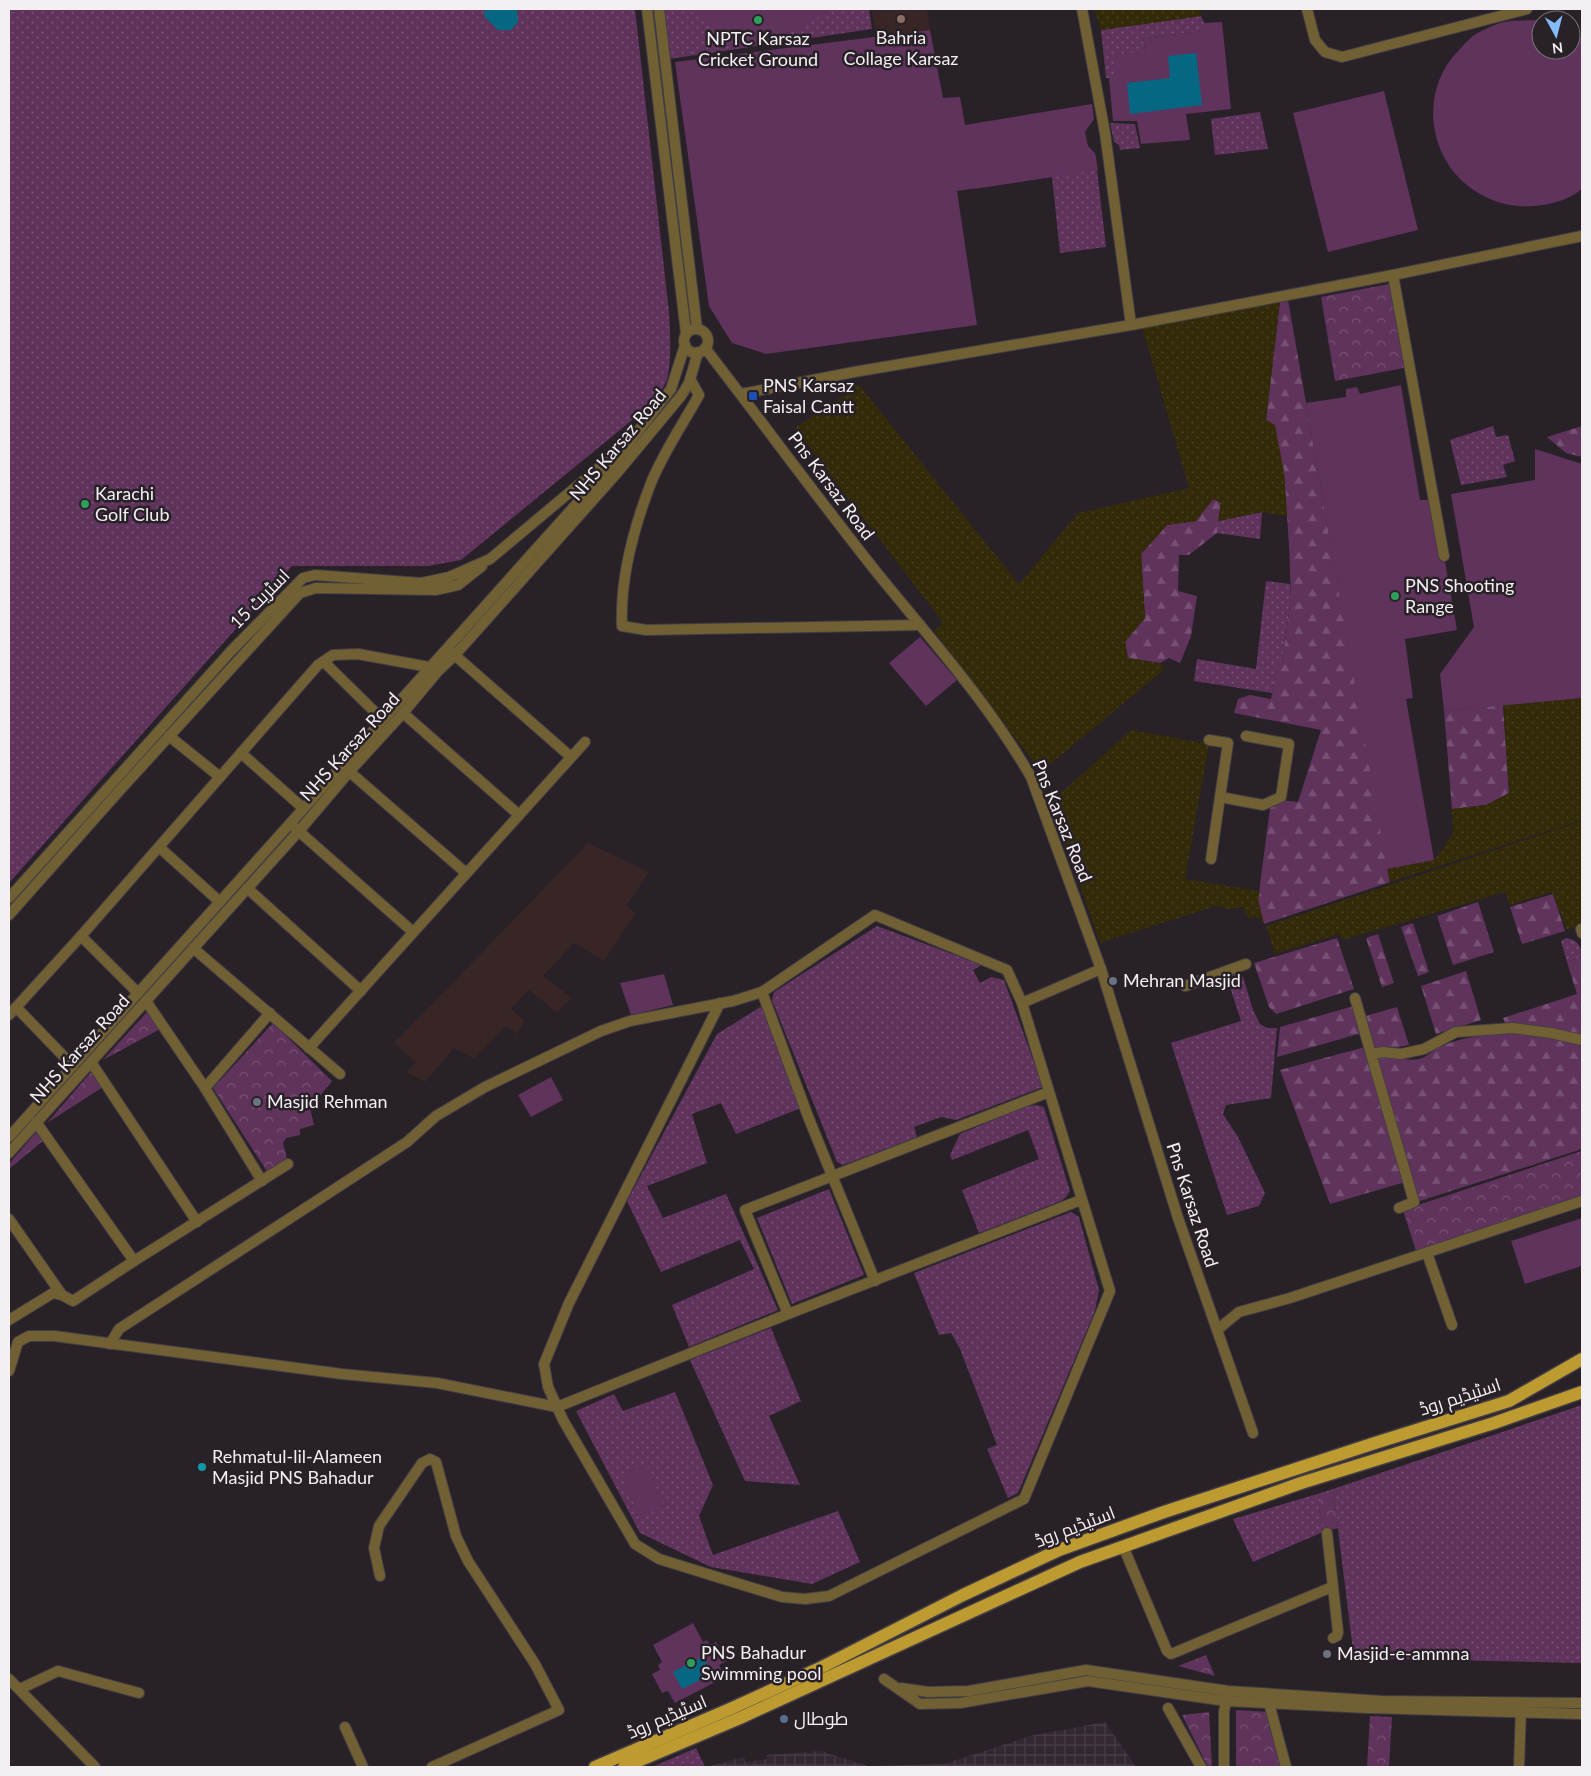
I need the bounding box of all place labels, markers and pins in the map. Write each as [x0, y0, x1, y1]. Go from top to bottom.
marker: Bahria Collage Karsaz [895, 13, 907, 25]
marker: NPTC Karsaz Cricket Ground [752, 14, 764, 26]
place label: Bahria Collage Karsaz [843, 26, 959, 69]
place label: NPTC Karsaz Cricket Ground [698, 27, 818, 70]
place label: PNS Karsaz Faisal Cantt [763, 374, 855, 417]
marker: PNS Karsaz Faisal Cantt [747, 390, 759, 402]
place label: Karachi Golf Club [95, 482, 169, 525]
marker: Karachi Golf Club [79, 498, 91, 510]
place label: PNS Shooting Range [1405, 574, 1514, 617]
marker: PNS Shooting Range [1389, 590, 1401, 602]
place label: Mehran Masjid [1123, 969, 1241, 991]
marker: Mehran Masjid [1107, 975, 1119, 987]
place label: Masjid Rehman [267, 1090, 388, 1112]
marker: Masjid Rehman [251, 1096, 263, 1108]
place label: Rehmatul-lil-Alameen Masjid PNS Bahadur [212, 1445, 382, 1488]
marker: Rehmatul-lil-Alameen Masjid PNS Bahadur [196, 1461, 208, 1473]
place label: PNS Bahadur Swimming pool [701, 1641, 822, 1684]
place label: Masjid-e-ammna [1337, 1642, 1469, 1664]
marker: Masjid-e-ammna [1321, 1648, 1333, 1660]
marker: PNS Bahadur Swimming pool [685, 1657, 697, 1669]
place label: طوطال [794, 1707, 848, 1730]
marker: طوطال [778, 1713, 790, 1725]

